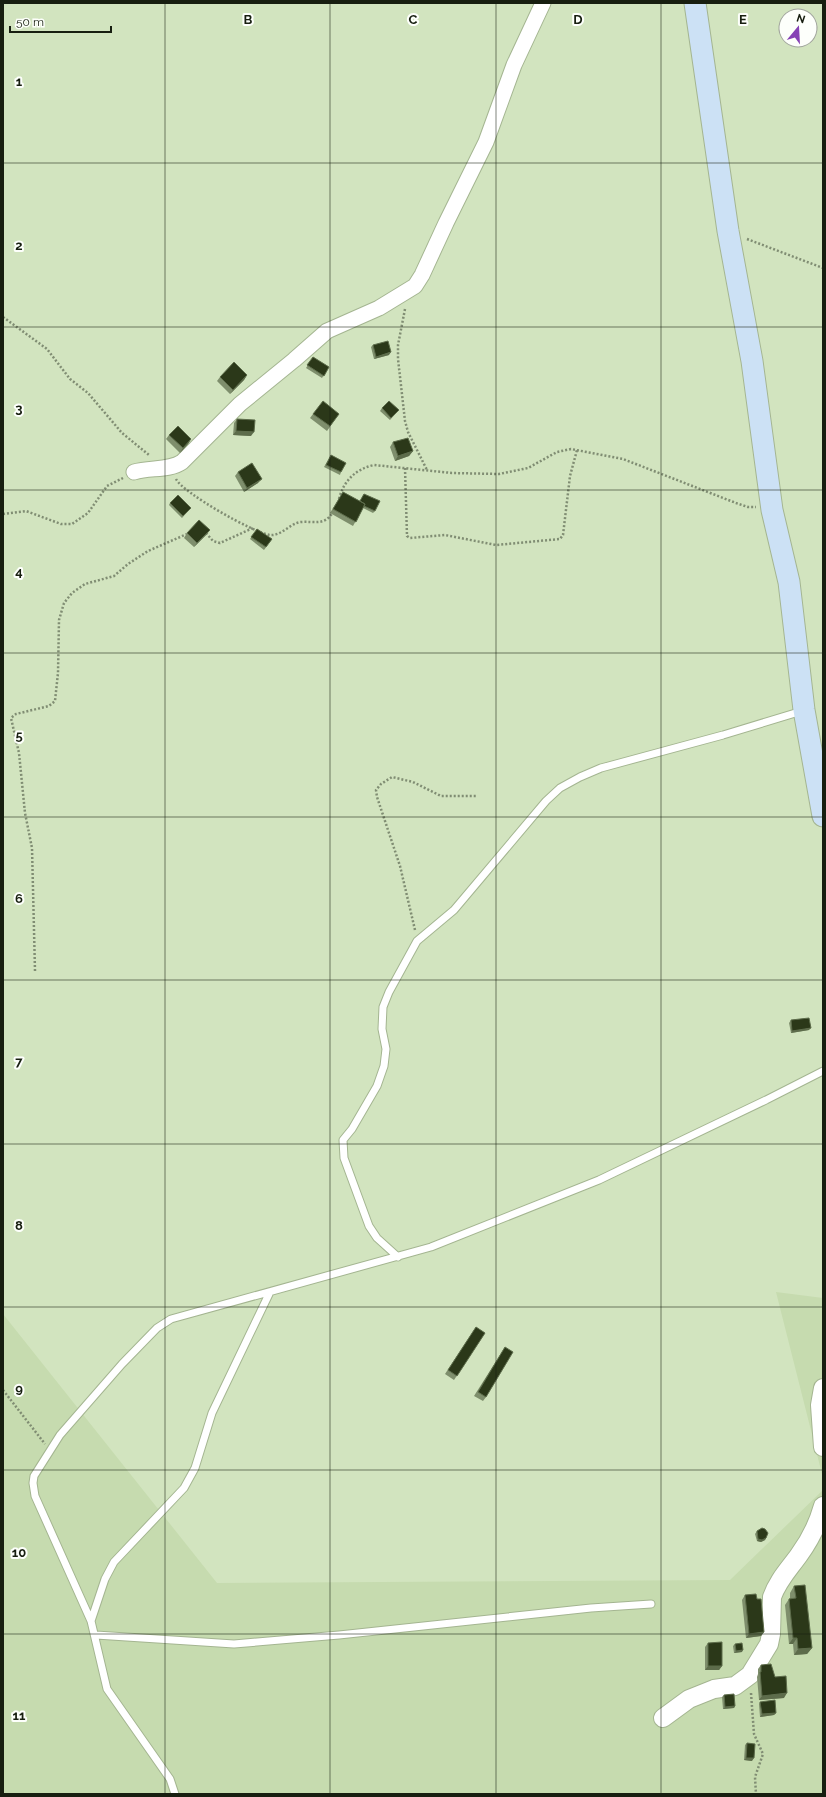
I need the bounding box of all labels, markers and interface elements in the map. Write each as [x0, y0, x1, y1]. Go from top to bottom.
scale bar [10, 8, 111, 34]
north arrow [778, 8, 818, 48]
text: N [795, 11, 807, 26]
text: B [244, 12, 253, 27]
text: C [409, 12, 418, 27]
text: D [573, 12, 583, 27]
text: E [739, 12, 747, 27]
text: 50 m [16, 15, 44, 29]
text: 1 [16, 74, 23, 89]
text: 2 [15, 238, 23, 253]
text: 3 [15, 401, 23, 416]
text: 4 [15, 564, 23, 579]
text: 5 [15, 728, 23, 743]
text: 6 [15, 891, 23, 906]
text: 7 [15, 1054, 23, 1069]
text: 8 [15, 1218, 23, 1233]
text: 9 [15, 1381, 23, 1396]
text: 10 [12, 1545, 26, 1560]
text: 11 [13, 1708, 26, 1723]

